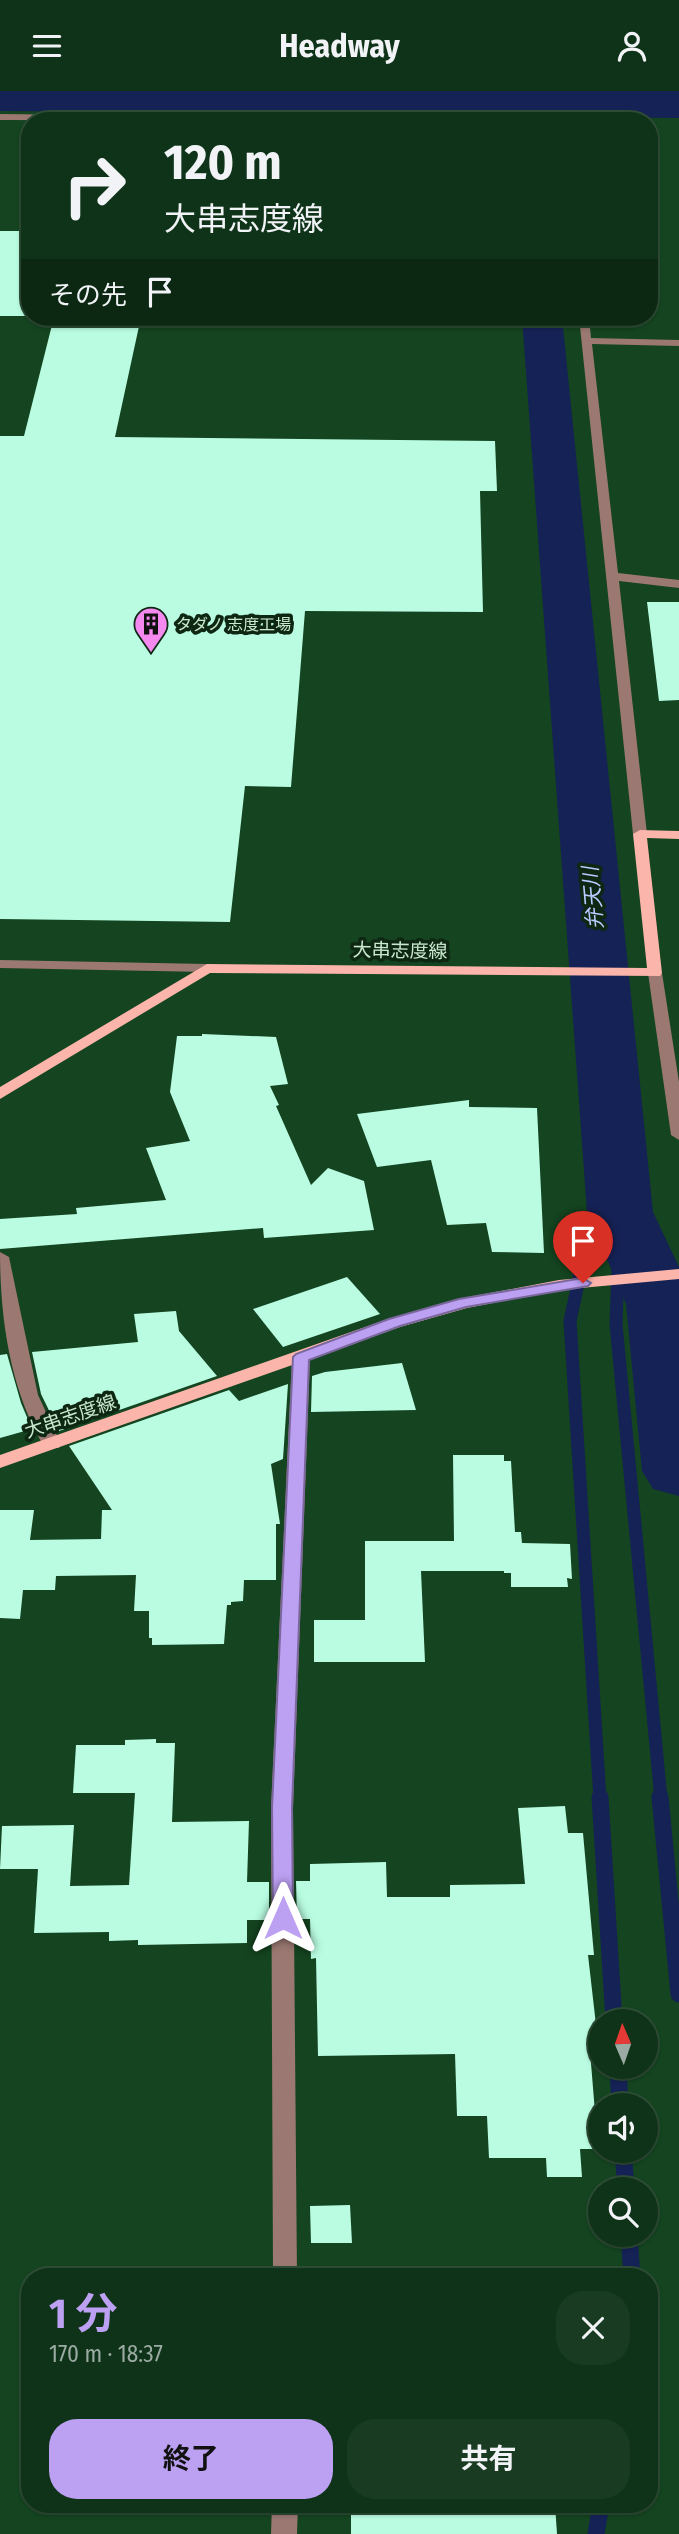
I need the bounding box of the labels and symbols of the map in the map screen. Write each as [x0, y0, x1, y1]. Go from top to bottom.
building icon: タダノ 志度工場 [132, 605, 170, 654]
place label: タダノ 志度工場 [176, 615, 291, 634]
water label: 弁天川 [577, 863, 609, 931]
street label: 大串志度線 [352, 938, 448, 963]
pin [553, 1211, 613, 1283]
street label: 大串志度線 [21, 1390, 119, 1443]
position arrow [246, 1881, 320, 1955]
north arrow [588, 2009, 658, 2079]

